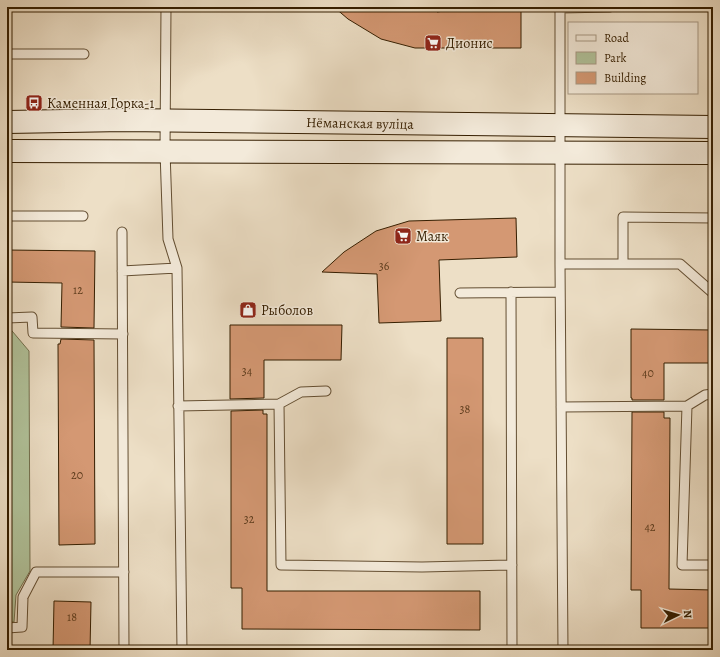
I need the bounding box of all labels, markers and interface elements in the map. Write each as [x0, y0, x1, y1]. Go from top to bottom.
legend [568, 22, 698, 94]
text: Road [604, 30, 630, 46]
supermarket icon: Дионис [423, 33, 443, 53]
place label: Дионис [446, 34, 493, 53]
text: Park [604, 50, 627, 66]
text: Building [604, 70, 646, 86]
bus stop icon: Каменная Горка-1 [24, 93, 44, 113]
place label: Каменная Горка-1 [47, 94, 154, 113]
street label: Нёманская вуліца [306, 113, 415, 134]
supermarket icon: Маяк [393, 226, 413, 246]
place label: Маяк [416, 227, 448, 246]
house number: 36 [379, 258, 390, 274]
house number: 12 [73, 282, 83, 298]
shop icon: Рыболов [238, 300, 258, 320]
place label: Рыболов [261, 301, 313, 320]
house number: 34 [242, 363, 253, 379]
house number: 40 [642, 365, 654, 381]
house number: 38 [460, 401, 471, 417]
house number: 20 [71, 467, 83, 483]
house number: 32 [244, 511, 255, 527]
house number: 42 [644, 519, 656, 535]
north arrow [658, 595, 698, 635]
house number: 18 [67, 609, 77, 625]
text: N [680, 610, 695, 619]

